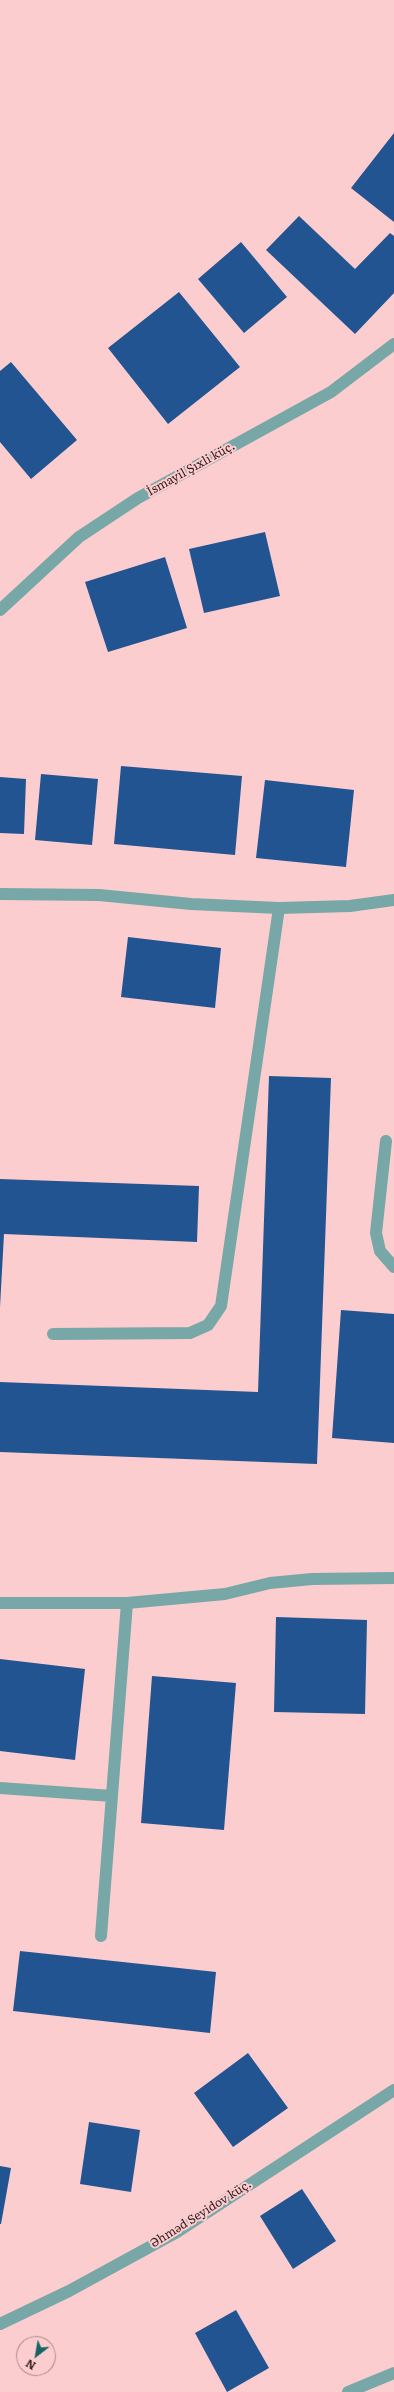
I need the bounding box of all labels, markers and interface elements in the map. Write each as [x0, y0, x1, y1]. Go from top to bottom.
street label: İsmayil Şıxli küç. [145, 439, 237, 499]
street label: Əhməd Seyidov küç. [148, 2177, 254, 2251]
north arrow [16, 2336, 56, 2376]
text: N [22, 2356, 38, 2375]

